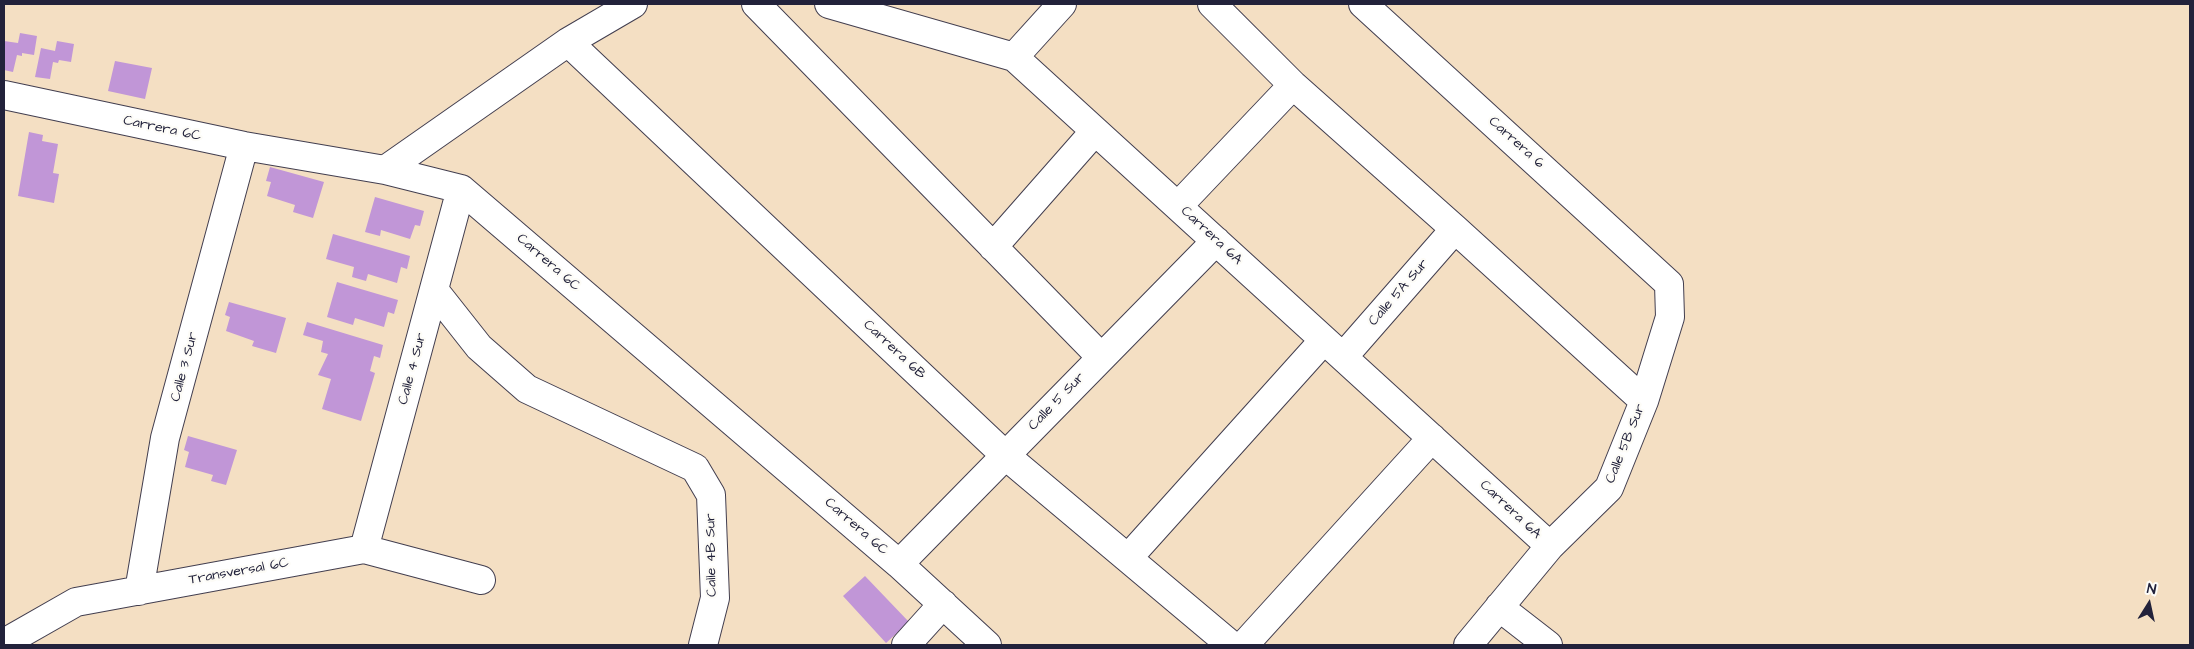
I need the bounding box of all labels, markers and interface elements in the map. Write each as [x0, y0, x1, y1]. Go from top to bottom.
street label: Carrera 6C [122, 113, 202, 145]
street label: Carrera 6 [1485, 114, 1547, 172]
street label: Carrera 6A [1177, 203, 1245, 269]
street label: Carrera 6C [513, 231, 583, 295]
street label: Calle 5A Sur [1365, 256, 1433, 330]
street label: Carrera 6B [859, 317, 929, 383]
street label: Calle 3 Sur [168, 330, 202, 404]
street label: Calle 4 Sur [395, 331, 431, 407]
street label: Calle 5 Sur [1025, 370, 1089, 434]
street label: Calle 5B Sur [1602, 402, 1650, 486]
street label: Carrera 6A [1476, 477, 1544, 543]
street label: Carrera 6C [821, 495, 891, 559]
street label: Calle 4B Sur [703, 513, 721, 597]
street label: Transversal 6C [188, 555, 290, 589]
north arrow [2124, 579, 2174, 629]
text: N [2146, 579, 2158, 600]

